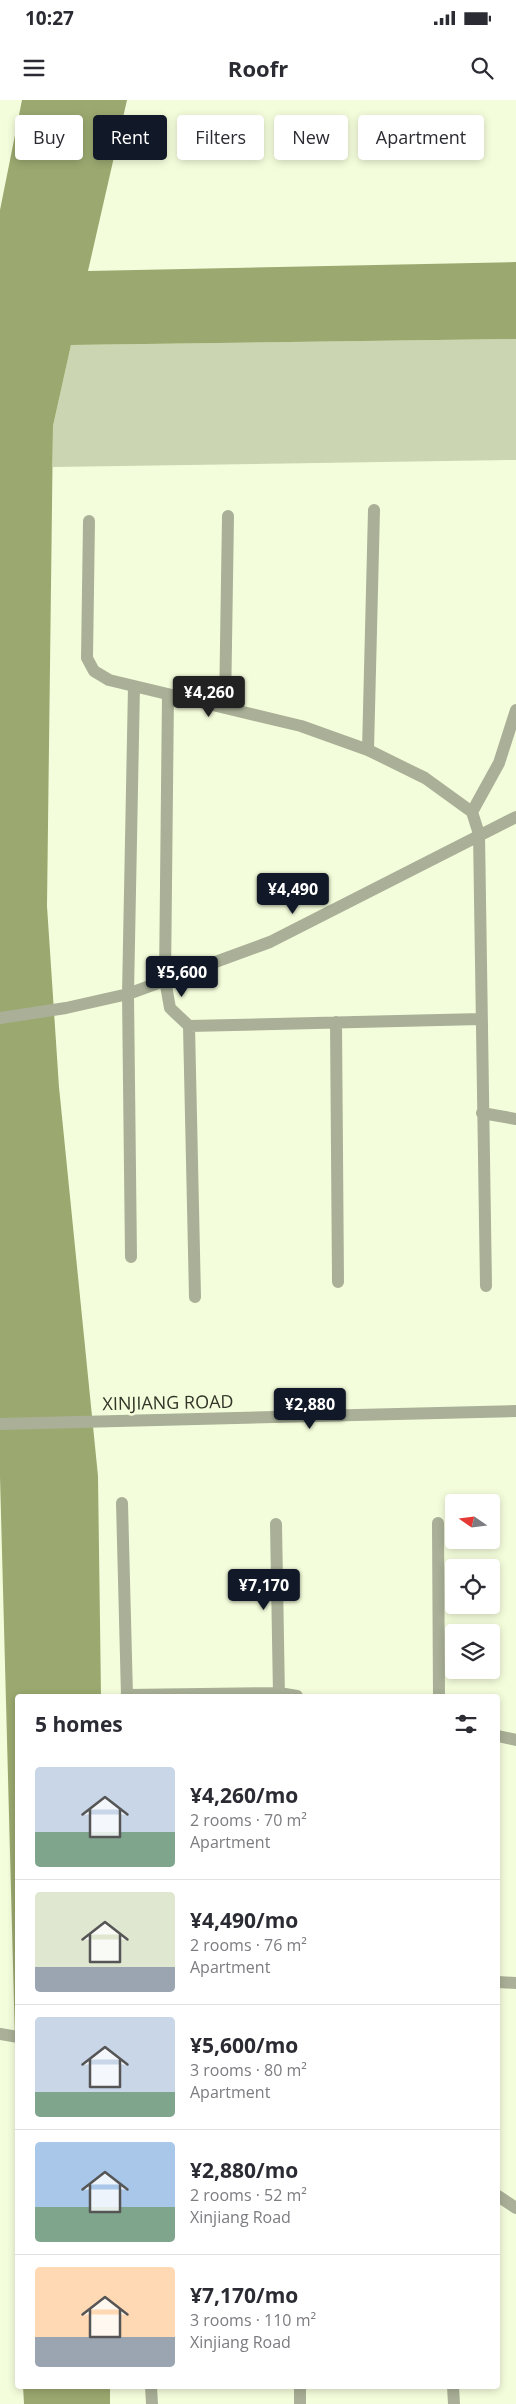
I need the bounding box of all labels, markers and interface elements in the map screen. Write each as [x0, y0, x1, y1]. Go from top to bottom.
text: 10:27 [25, 5, 74, 31]
text: Roofr [228, 53, 288, 83]
icon: menu [20, 54, 48, 82]
icon: search [468, 54, 496, 82]
chip: Buy [15, 115, 83, 160]
chip: Rent [93, 115, 167, 160]
chip: Filters [177, 115, 264, 160]
chip: New [274, 115, 348, 160]
chip: Apartment [358, 115, 484, 160]
pin: ¥4,260 [168, 676, 250, 718]
text: ¥4,260 [184, 681, 234, 703]
pin: ¥4,490 [252, 872, 334, 915]
text: ¥4,490 [268, 878, 318, 900]
pin: ¥5,600 [141, 956, 223, 998]
text: ¥5,600 [157, 961, 207, 983]
pin: ¥2,880 [269, 1388, 351, 1430]
street label: XINJIANG ROAD [102, 1389, 234, 1415]
text: ¥2,880 [285, 1393, 335, 1415]
north arrow [445, 1494, 500, 1549]
map controls [445, 1494, 500, 1679]
button: locate [445, 1559, 500, 1614]
pin: ¥7,170 [223, 1568, 305, 1611]
text: ¥7,170 [239, 1574, 289, 1596]
button: layers [445, 1624, 500, 1679]
text: 5 homes [35, 1710, 123, 1738]
icon: filters [452, 1710, 480, 1738]
text: ¥4,260/mo [190, 1781, 298, 1809]
icon: home [75, 1787, 135, 1847]
text: 2 rooms · 70 m² [190, 1809, 307, 1831]
text: Apartment [190, 1831, 270, 1853]
text: ¥4,490/mo [190, 1906, 298, 1934]
icon: home [75, 1912, 135, 1972]
text: 2 rooms · 76 m² [190, 1934, 307, 1956]
text: Apartment [190, 1956, 270, 1978]
text: ¥5,600/mo [190, 2031, 298, 2059]
icon: home [75, 2037, 135, 2097]
text: 3 rooms · 80 m² [190, 2059, 307, 2081]
text: Apartment [190, 2081, 270, 2103]
text: ¥2,880/mo [190, 2156, 298, 2184]
icon: home [75, 2162, 135, 2222]
text: 2 rooms · 52 m² [190, 2184, 307, 2206]
text: Xinjiang Road [190, 2206, 291, 2228]
text: ¥7,170/mo [190, 2281, 298, 2309]
icon: home [75, 2287, 135, 2347]
text: 3 rooms · 110 m² [190, 2309, 316, 2331]
text: Xinjiang Road [190, 2331, 291, 2353]

